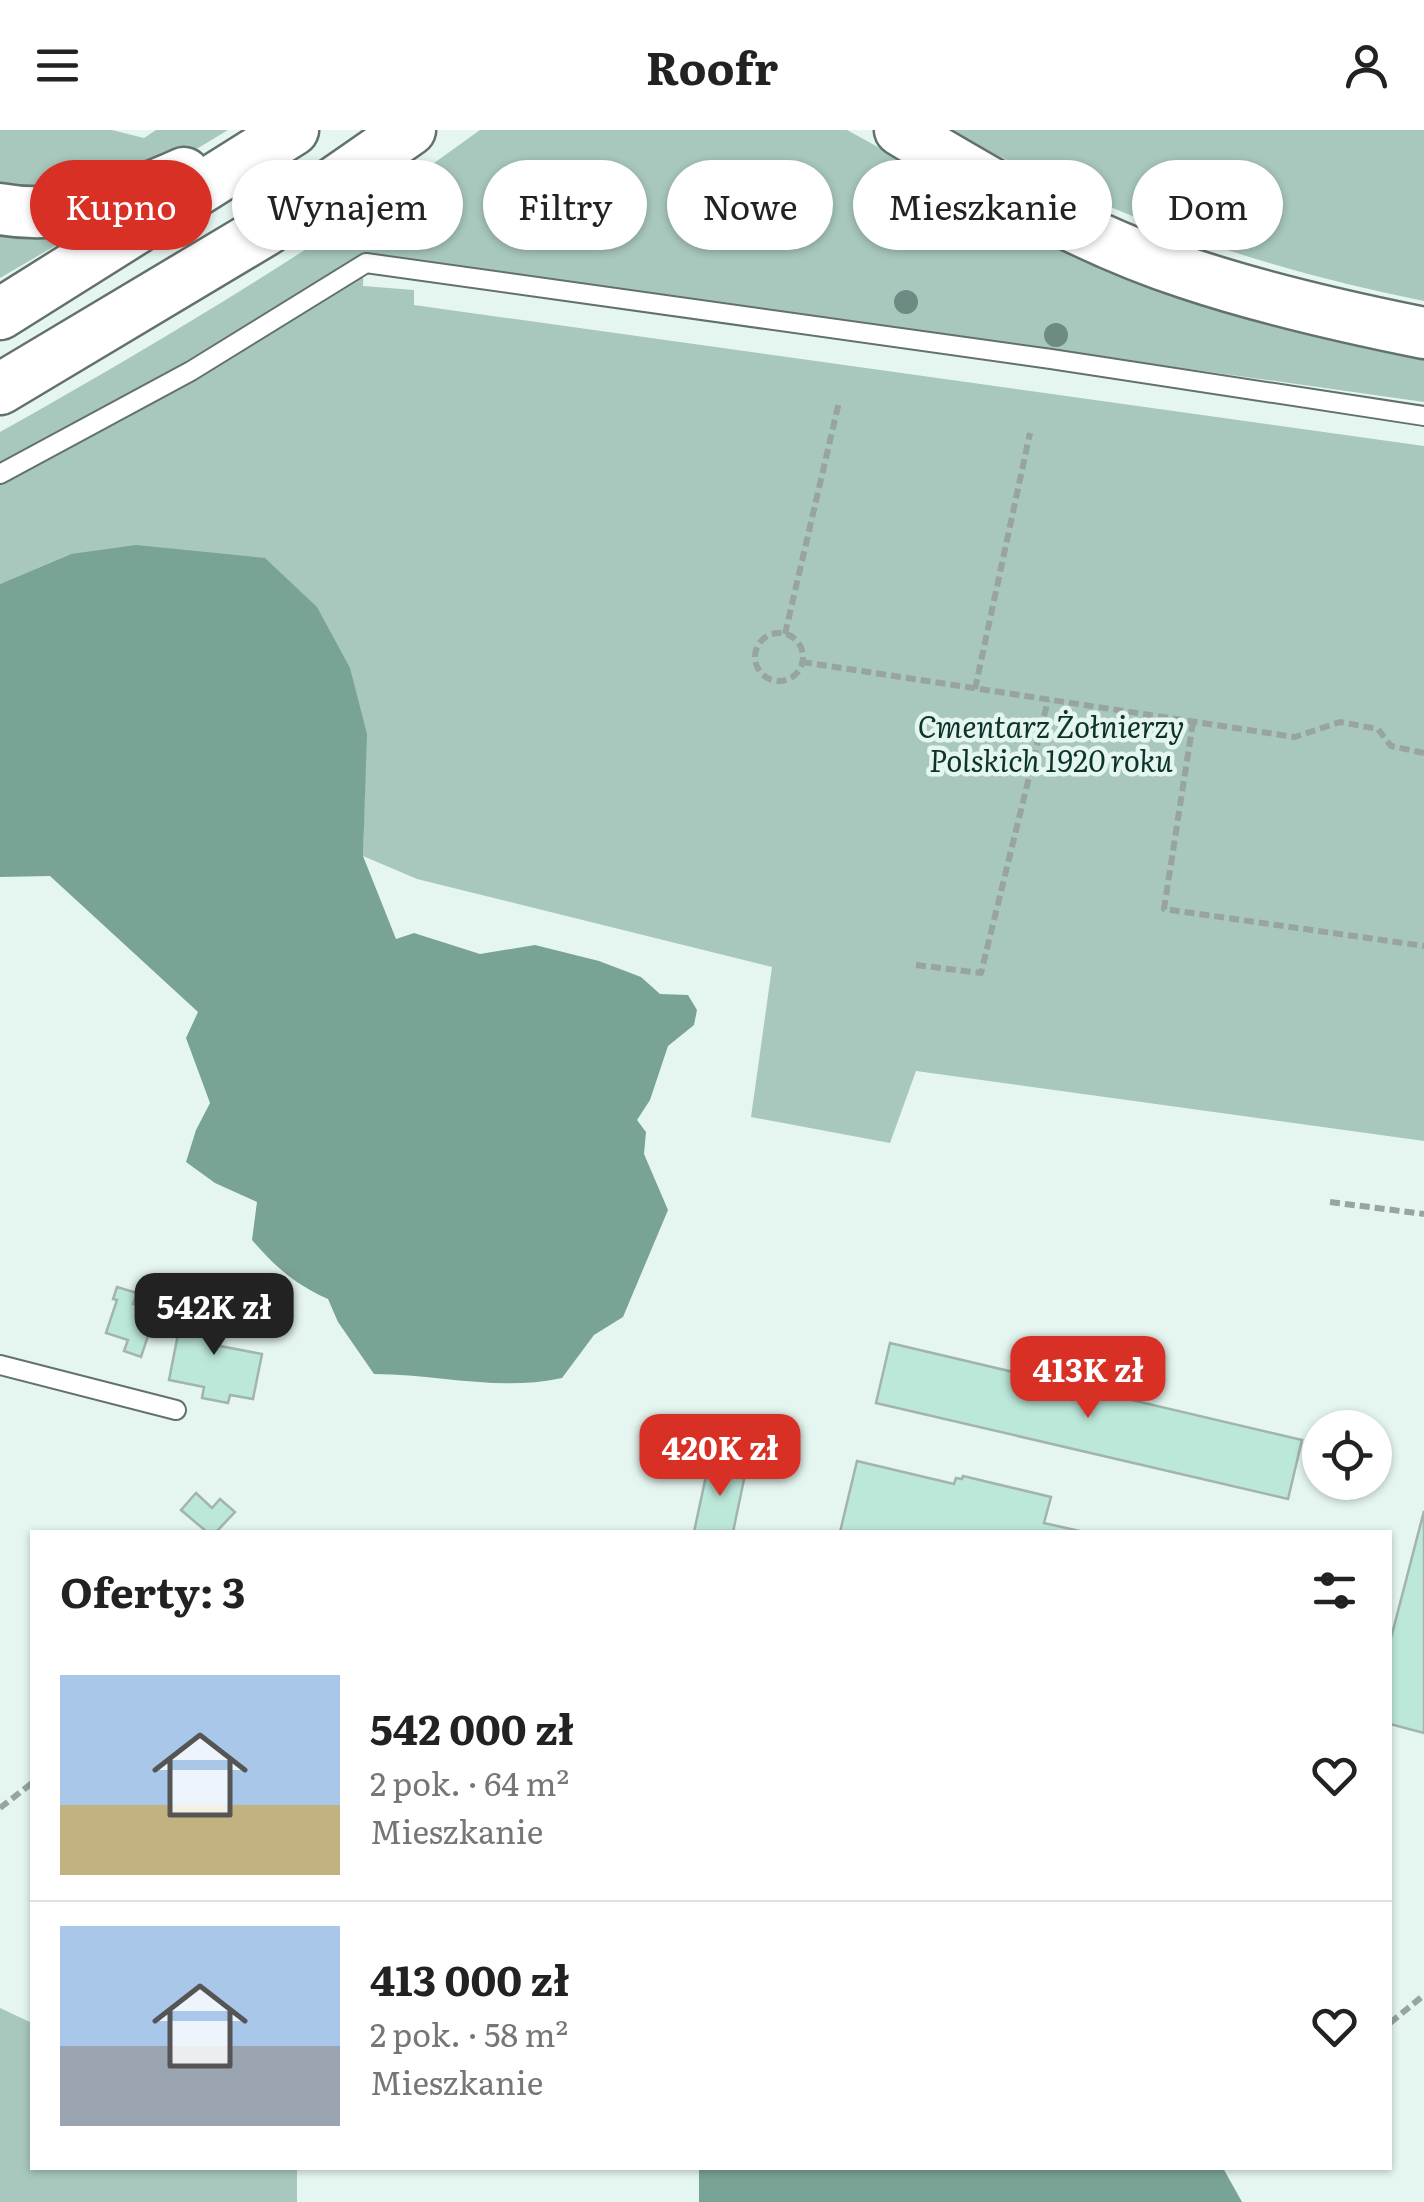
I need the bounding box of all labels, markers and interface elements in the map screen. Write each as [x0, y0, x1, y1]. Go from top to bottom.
text: Roofr [646, 32, 778, 99]
icon: menu [30, 38, 85, 93]
icon: person [1339, 38, 1394, 93]
chip: Kupno [30, 160, 212, 250]
chip: Wynajem [232, 160, 463, 250]
chip: Filtry [483, 160, 647, 250]
chip: Nowe [667, 160, 833, 250]
chip: Mieszkanie [853, 160, 1112, 250]
chip: Dom [1132, 160, 1283, 250]
park label: Cmentarz Żołnierzy Polskich 1920 roku [918, 703, 1184, 781]
pin: 542K zł [122, 1273, 306, 1358]
text: 542K zł [157, 1281, 271, 1329]
pin: 413K zł [996, 1336, 1180, 1421]
text: 413K zł [1032, 1344, 1144, 1392]
map controls [1302, 1410, 1392, 1500]
button: locate [1302, 1410, 1392, 1500]
pin: 420K zł [628, 1414, 812, 1499]
text: 420K zł [661, 1422, 779, 1470]
text: Oferty: 3 [60, 1559, 245, 1621]
icon: filters [1307, 1563, 1362, 1618]
text: 542 000 zł [370, 1696, 574, 1758]
icon: home [140, 1715, 260, 1835]
icon: heart [1307, 1748, 1362, 1803]
text: 2 pok. · 64 m² [370, 1758, 569, 1806]
text: Mieszkanie [370, 1806, 543, 1854]
text: 413 000 zł [370, 1947, 569, 2009]
icon: home [140, 1966, 260, 2086]
icon: heart [1307, 1999, 1362, 2054]
text: 2 pok. · 58 m² [370, 2009, 568, 2057]
text: Mieszkanie [370, 2057, 543, 2105]

